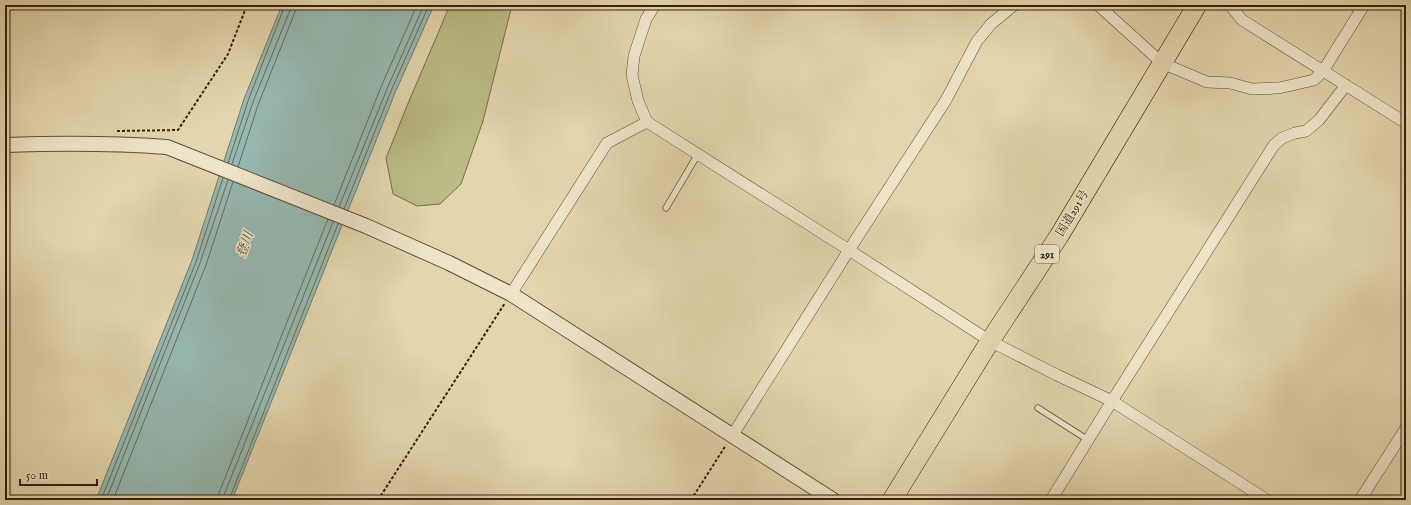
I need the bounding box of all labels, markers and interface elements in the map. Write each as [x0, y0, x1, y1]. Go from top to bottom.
street label: 国道291号 [1053, 187, 1092, 239]
water label: 登川 [233, 228, 258, 260]
road number: 291 [1035, 245, 1059, 263]
scale bar [20, 461, 97, 487]
text: 50 m [26, 468, 48, 483]

